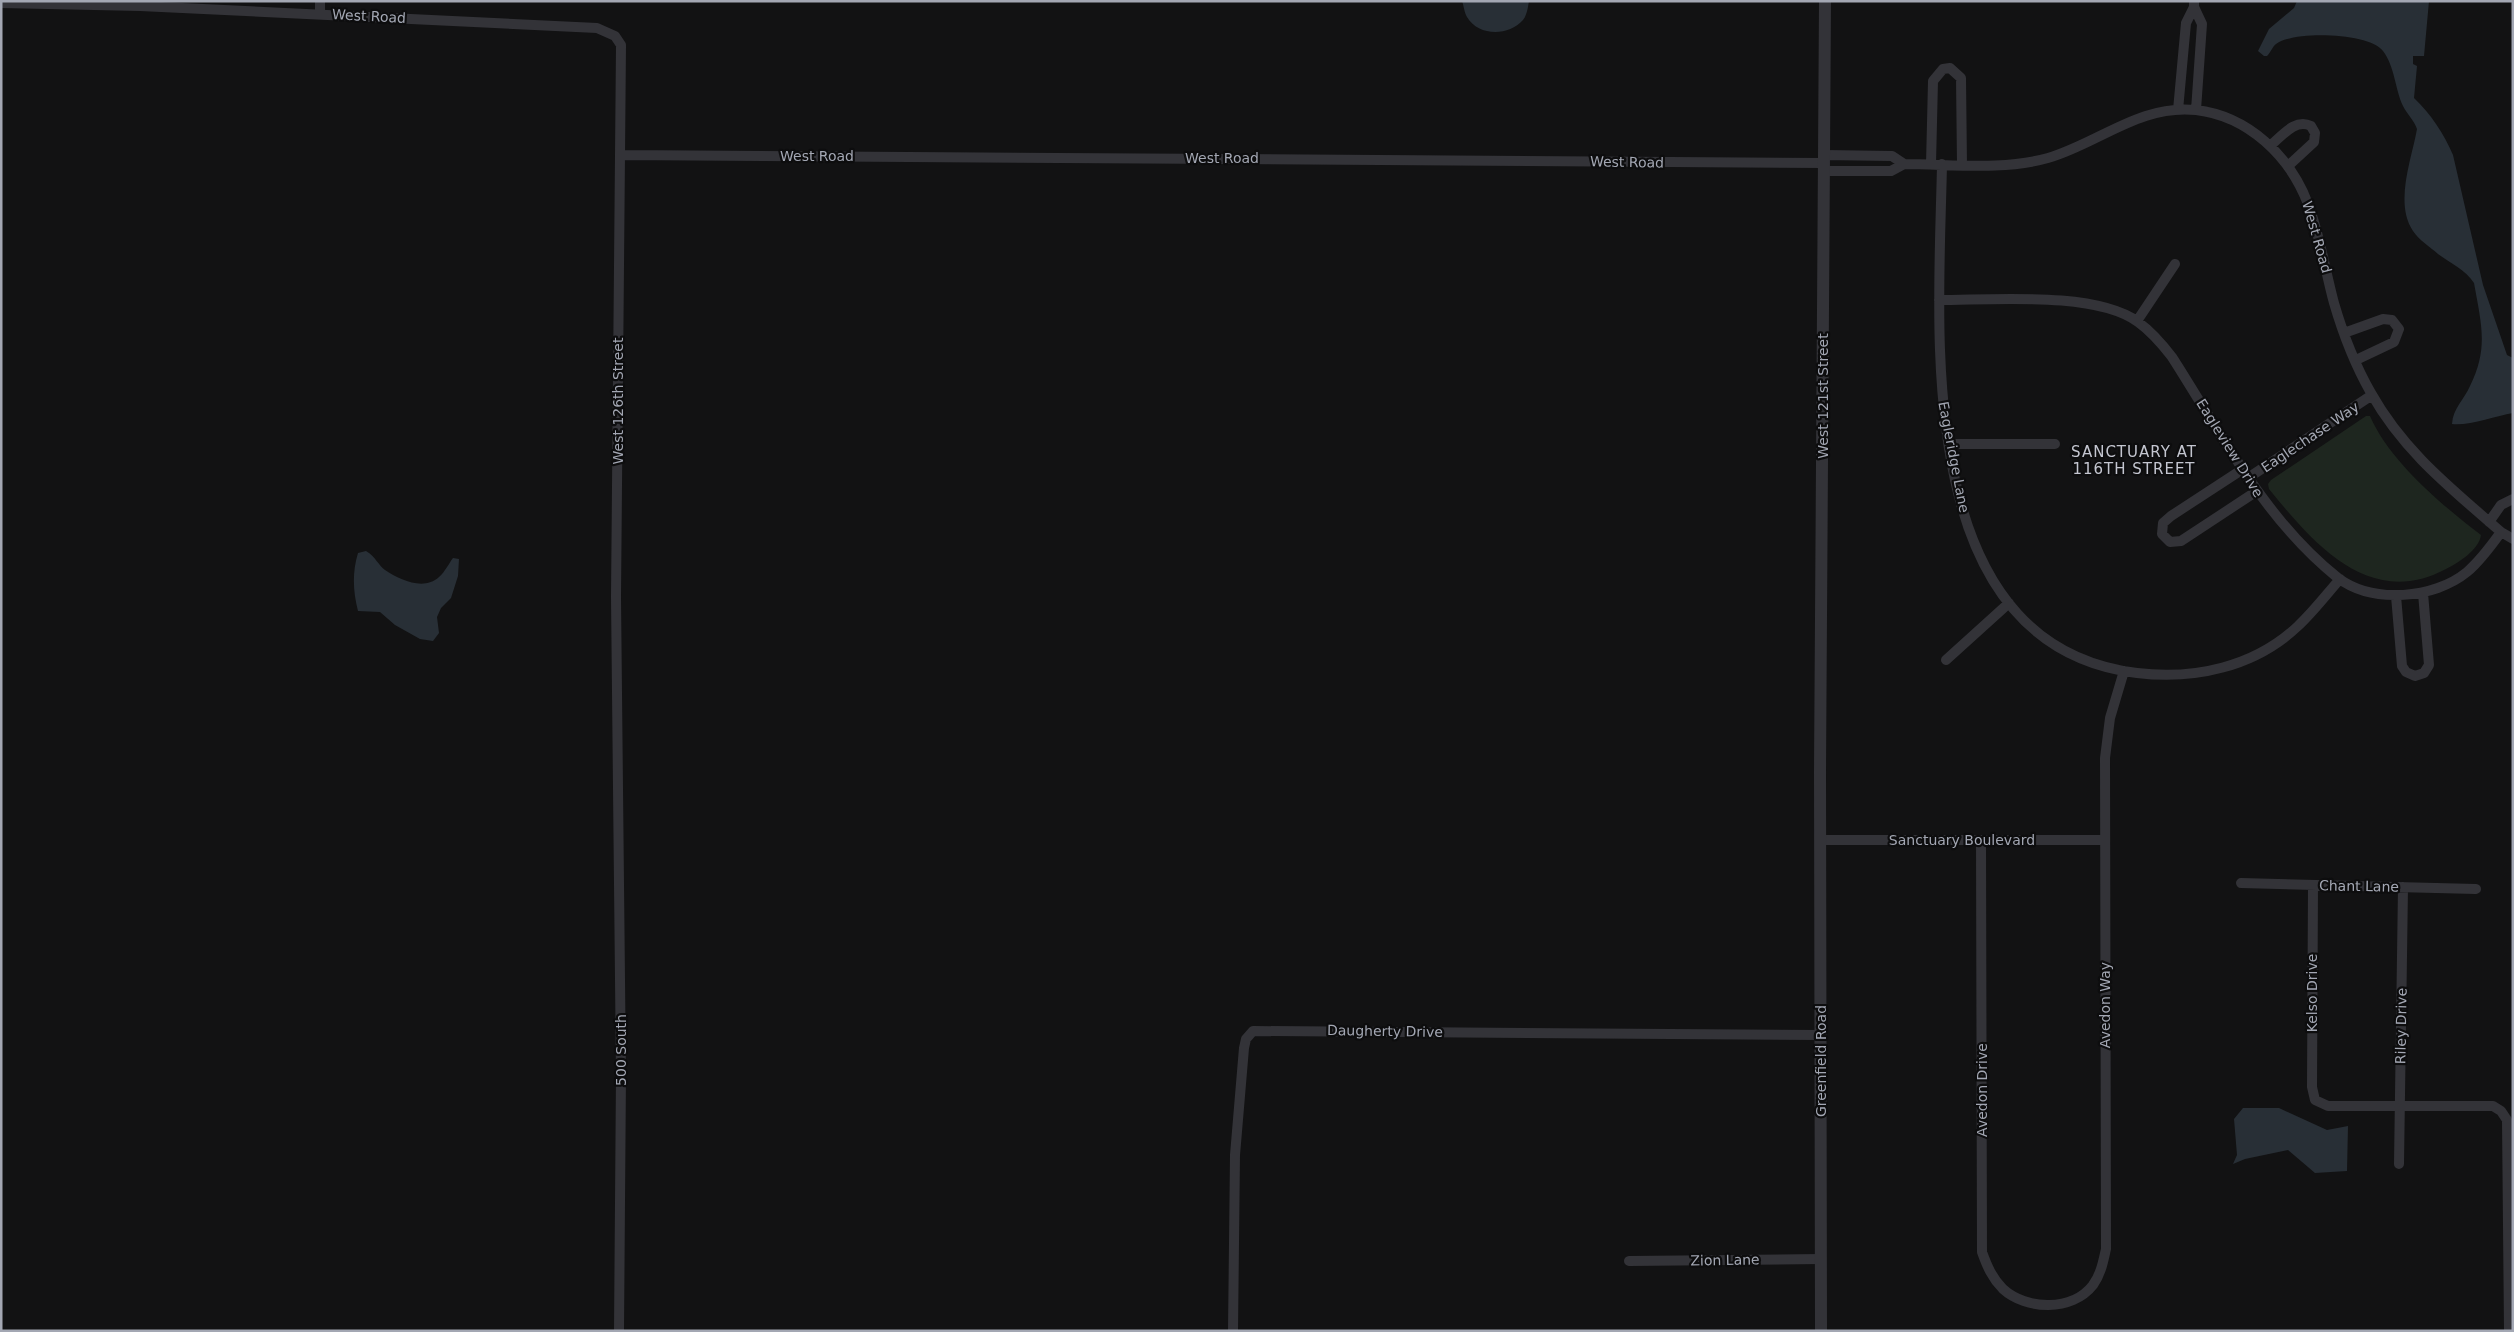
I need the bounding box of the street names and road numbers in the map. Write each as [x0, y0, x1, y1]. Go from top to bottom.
street label: West Road [332, 6, 406, 26]
street label: West Road [780, 148, 854, 164]
street label: West Road [1185, 150, 1259, 166]
street label: West Road [1590, 153, 1664, 171]
street label: West Road [2299, 199, 2335, 275]
street label: West 121st Street [1815, 333, 1831, 459]
street label: West 126th Street [610, 337, 626, 464]
street label: Eagleview Drive [2193, 396, 2267, 500]
street label: Eaglechase Way [2258, 398, 2362, 476]
street label: Eagleridge Lane [1935, 400, 1973, 514]
street label: Sanctuary Boulevard [1889, 832, 2035, 848]
street label: Chant Lane [2319, 877, 2399, 895]
street label: Kelso Drive [2304, 954, 2320, 1032]
street label: Avedon Way [2097, 962, 2113, 1048]
street label: Riley Drive [2392, 988, 2410, 1064]
street label: Greenfield Road [1813, 1005, 1829, 1117]
street label: 500 South [613, 1014, 629, 1086]
street label: Daugherty Drive [1327, 1022, 1443, 1040]
street label: Avedon Drive [1974, 1043, 1990, 1137]
street label: Zion Lane [1690, 1251, 1760, 1269]

